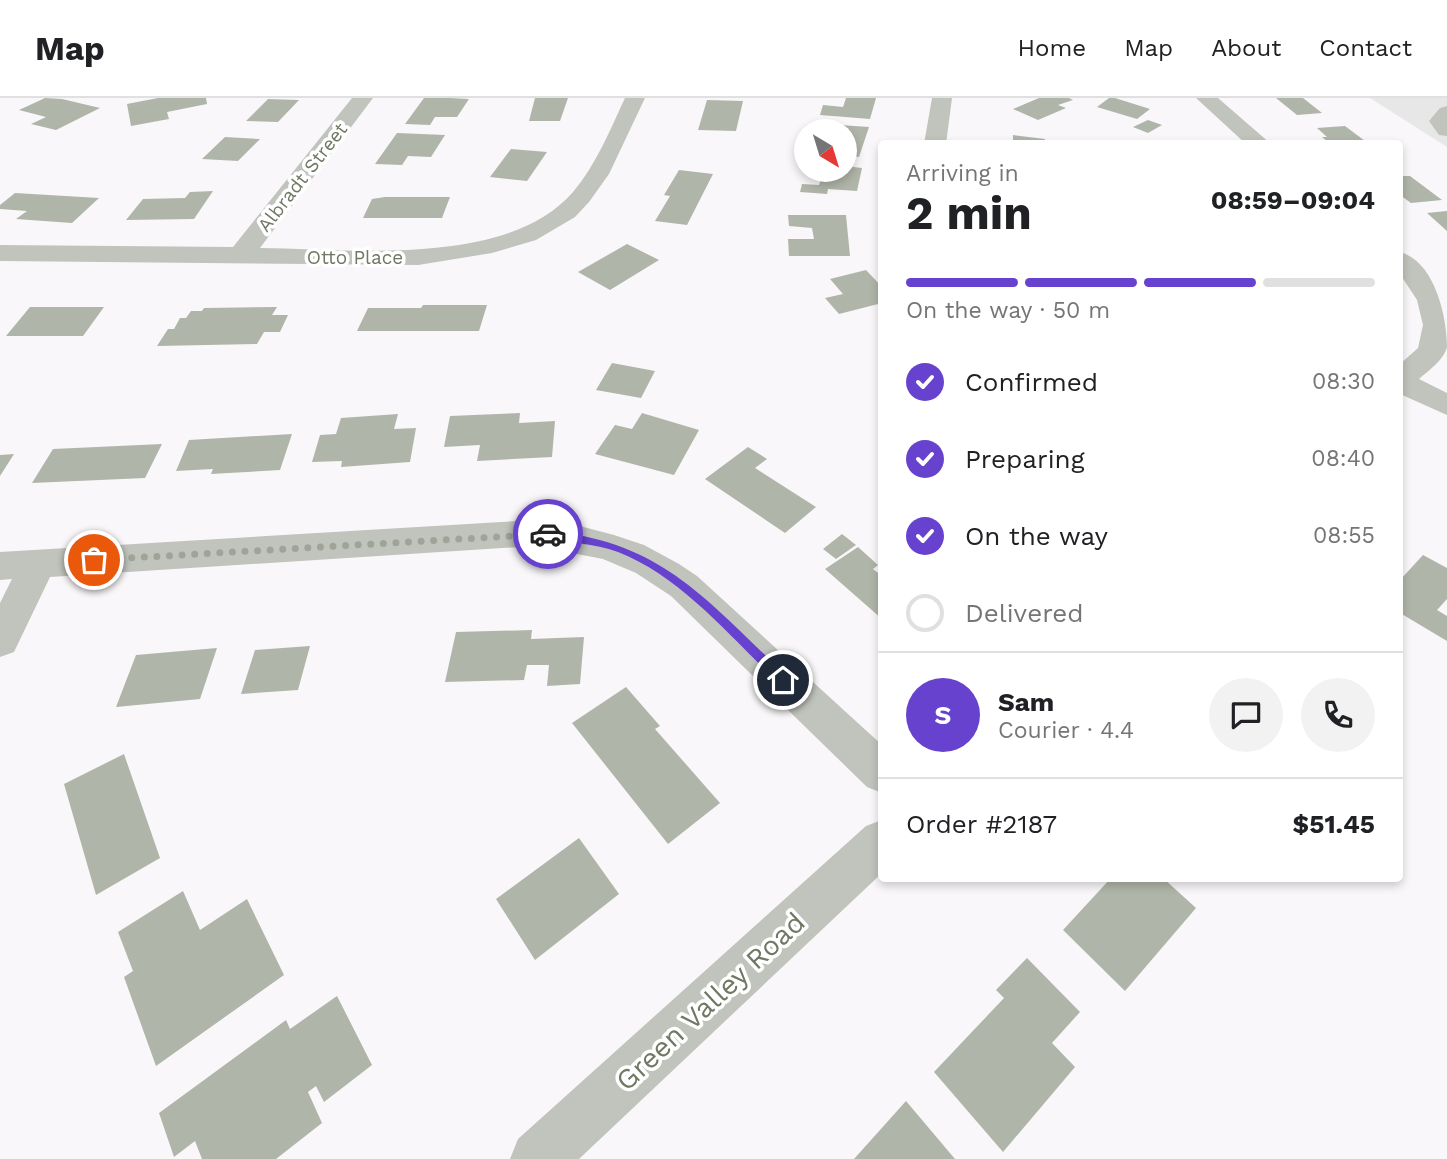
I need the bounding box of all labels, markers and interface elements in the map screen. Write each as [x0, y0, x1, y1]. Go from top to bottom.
text: Map [35, 29, 105, 68]
text: Home [1018, 34, 1086, 62]
text: Map [1124, 34, 1173, 62]
text: About [1211, 34, 1281, 62]
text: Contact [1319, 34, 1412, 62]
street label: Albradt Street [253, 118, 352, 236]
north arrow [794, 119, 858, 182]
map controls [794, 119, 857, 182]
text: Arriving in [906, 160, 1019, 187]
text: 08:59–09:04 [1211, 185, 1375, 215]
text: 2 min [906, 186, 1032, 240]
street label: Otto Place [307, 246, 403, 269]
text: On the way · 50 m [906, 297, 1110, 324]
icon: check [906, 363, 944, 401]
text: Confirmed [965, 367, 1098, 397]
text: 08:30 [1312, 368, 1375, 395]
icon: check [906, 440, 944, 478]
text: Preparing [965, 444, 1085, 474]
text: 08:40 [1311, 445, 1375, 472]
courier [513, 499, 583, 569]
icon: car [529, 515, 567, 553]
icon: check [906, 517, 944, 555]
text: On the way [965, 521, 1108, 551]
text: 08:55 [1313, 522, 1375, 549]
pin [64, 530, 124, 590]
icon: bag [75, 541, 113, 579]
text: Delivered [965, 598, 1084, 628]
pin [753, 650, 813, 710]
icon: home [764, 661, 802, 699]
button: chat [1209, 678, 1283, 752]
button: phone [1301, 678, 1375, 752]
text: Sam [998, 687, 1054, 717]
text: S [935, 700, 951, 730]
text: Courier · 4.4 [998, 717, 1134, 744]
text: Order #2187 [906, 809, 1057, 839]
text: $51.45 [1293, 809, 1375, 839]
street label: Green Valley Road [609, 905, 812, 1097]

